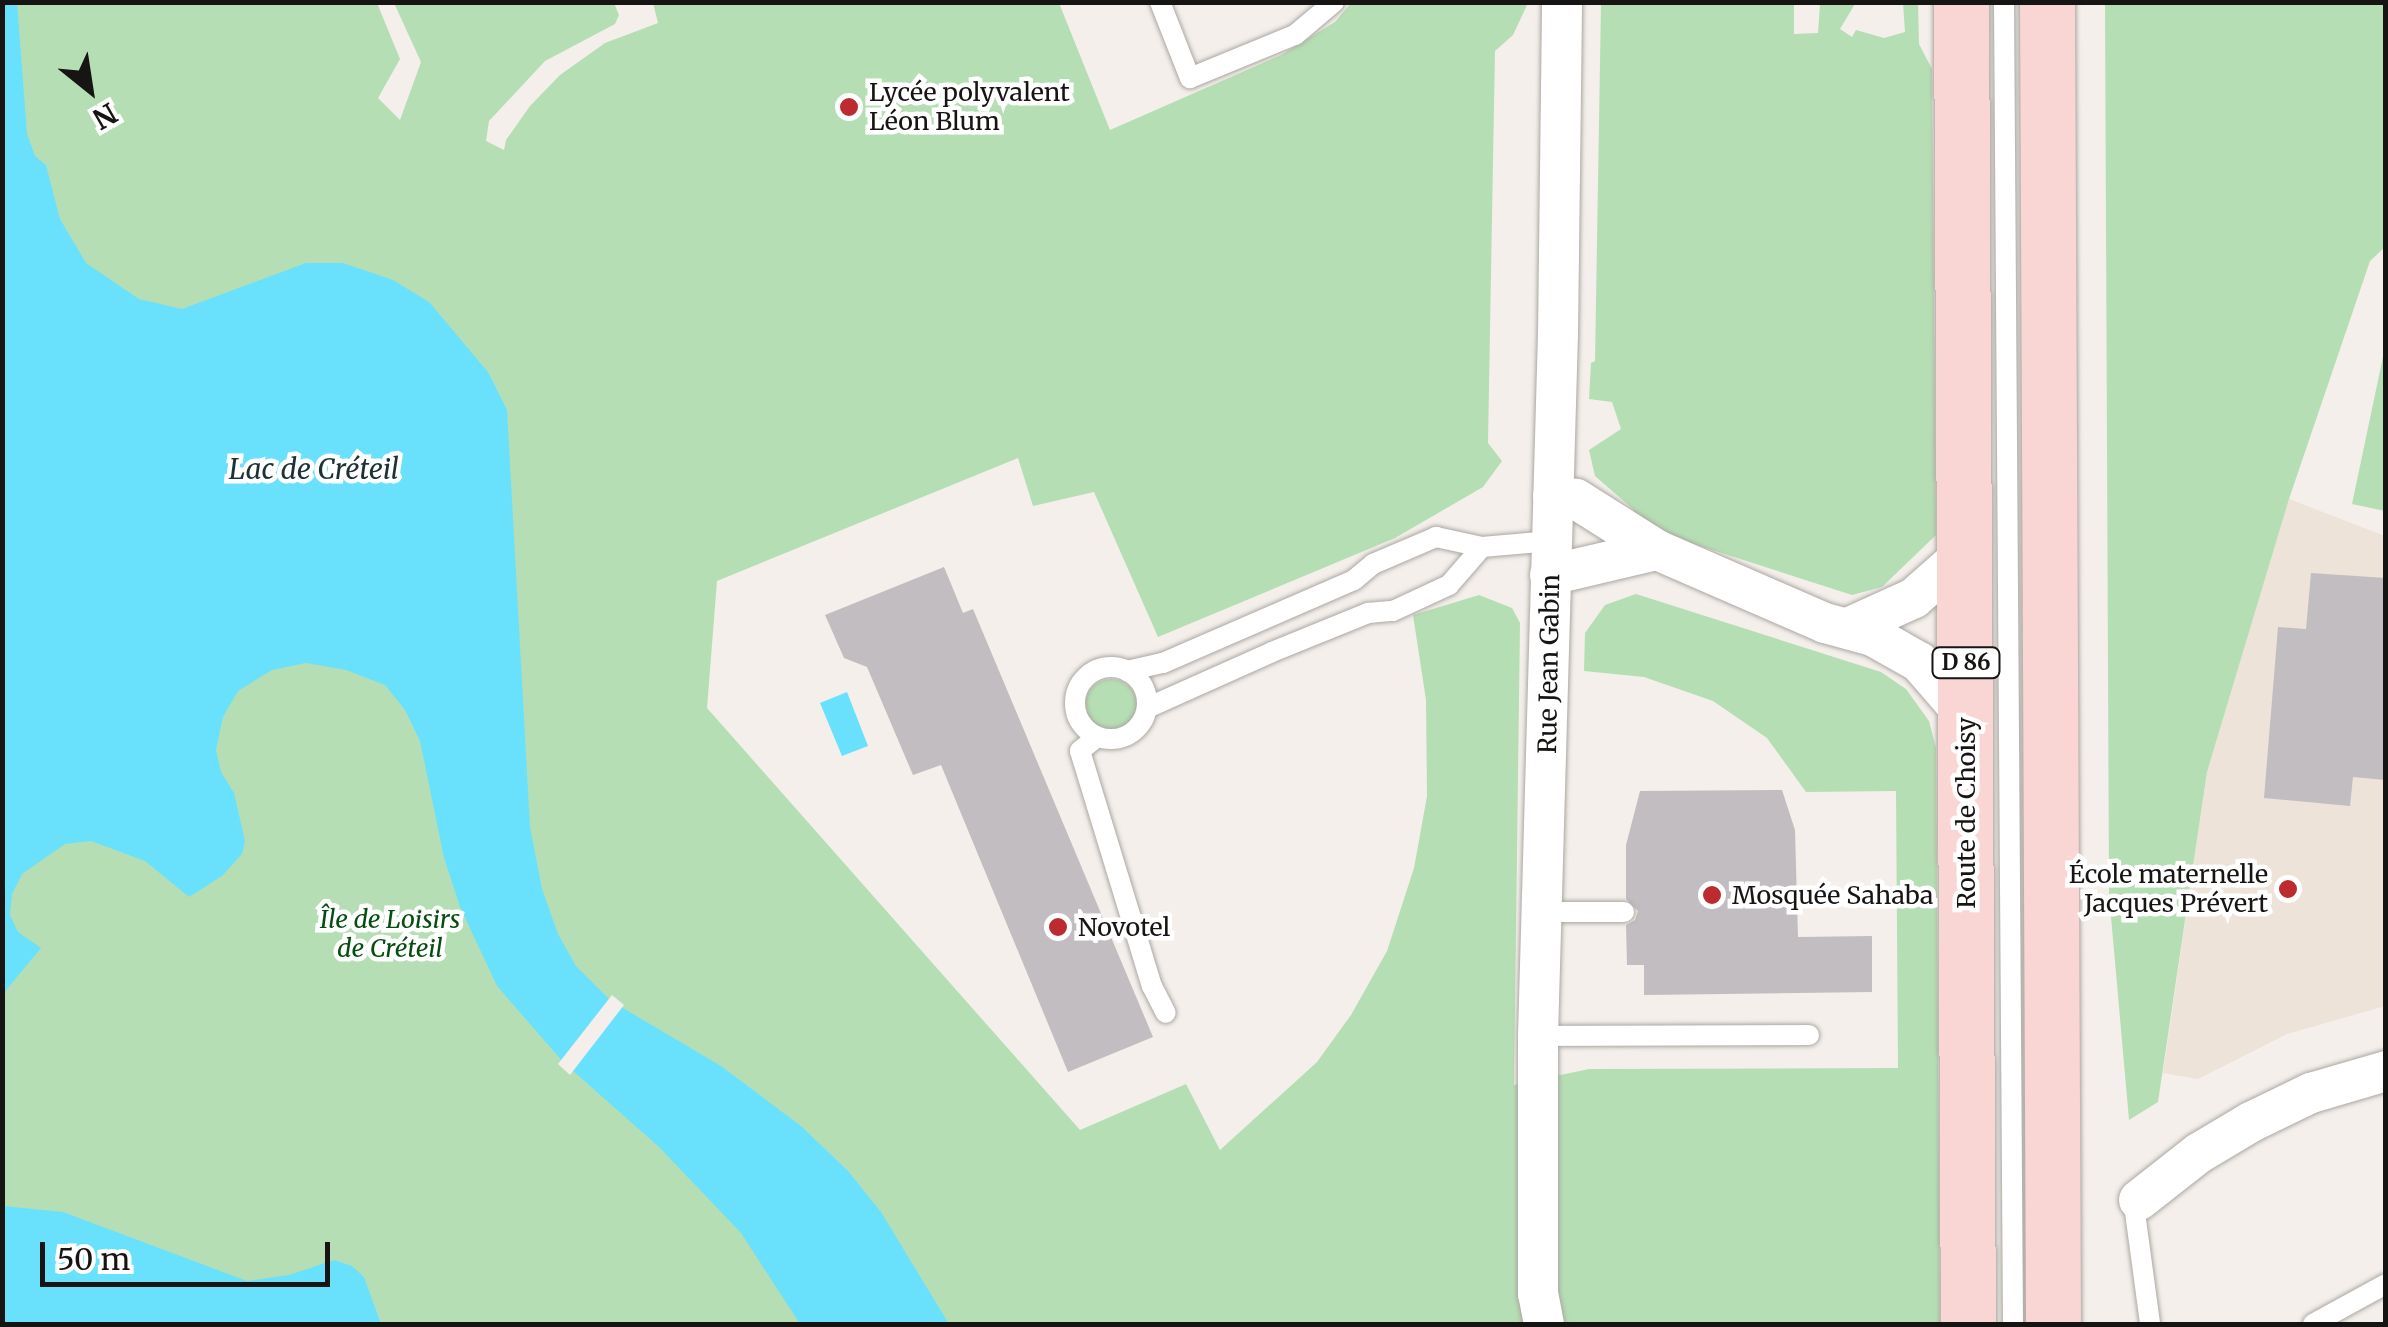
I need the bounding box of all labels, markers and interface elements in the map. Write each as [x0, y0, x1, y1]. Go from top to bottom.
north arrow [40, 40, 140, 140]
place label: Lycée polyvalent Léon Blum [869, 78, 1070, 137]
text: N [86, 95, 124, 137]
marker: Lycée polyvalent Léon Blum [838, 96, 860, 118]
water label: Lac de Créteil [229, 452, 399, 486]
street label: Rue Jean Gabin [1532, 574, 1566, 754]
road number: D 86 [1931, 646, 2001, 680]
street label: Route de Choisy [1951, 717, 1981, 909]
place label: École maternelle Jacques Prévert [2069, 860, 2268, 919]
marker: École maternelle Jacques Prévert [2277, 878, 2299, 900]
place label: Mosquée Sahaba [1732, 880, 1933, 910]
marker: Mosquée Sahaba [1701, 884, 1723, 906]
park label: Île de Loisirs de Créteil [320, 905, 460, 964]
place label: Novotel [1078, 912, 1170, 942]
marker: Novotel [1047, 916, 1069, 938]
scale bar [45, 1222, 335, 1284]
text: 50 m [57, 1240, 130, 1278]

